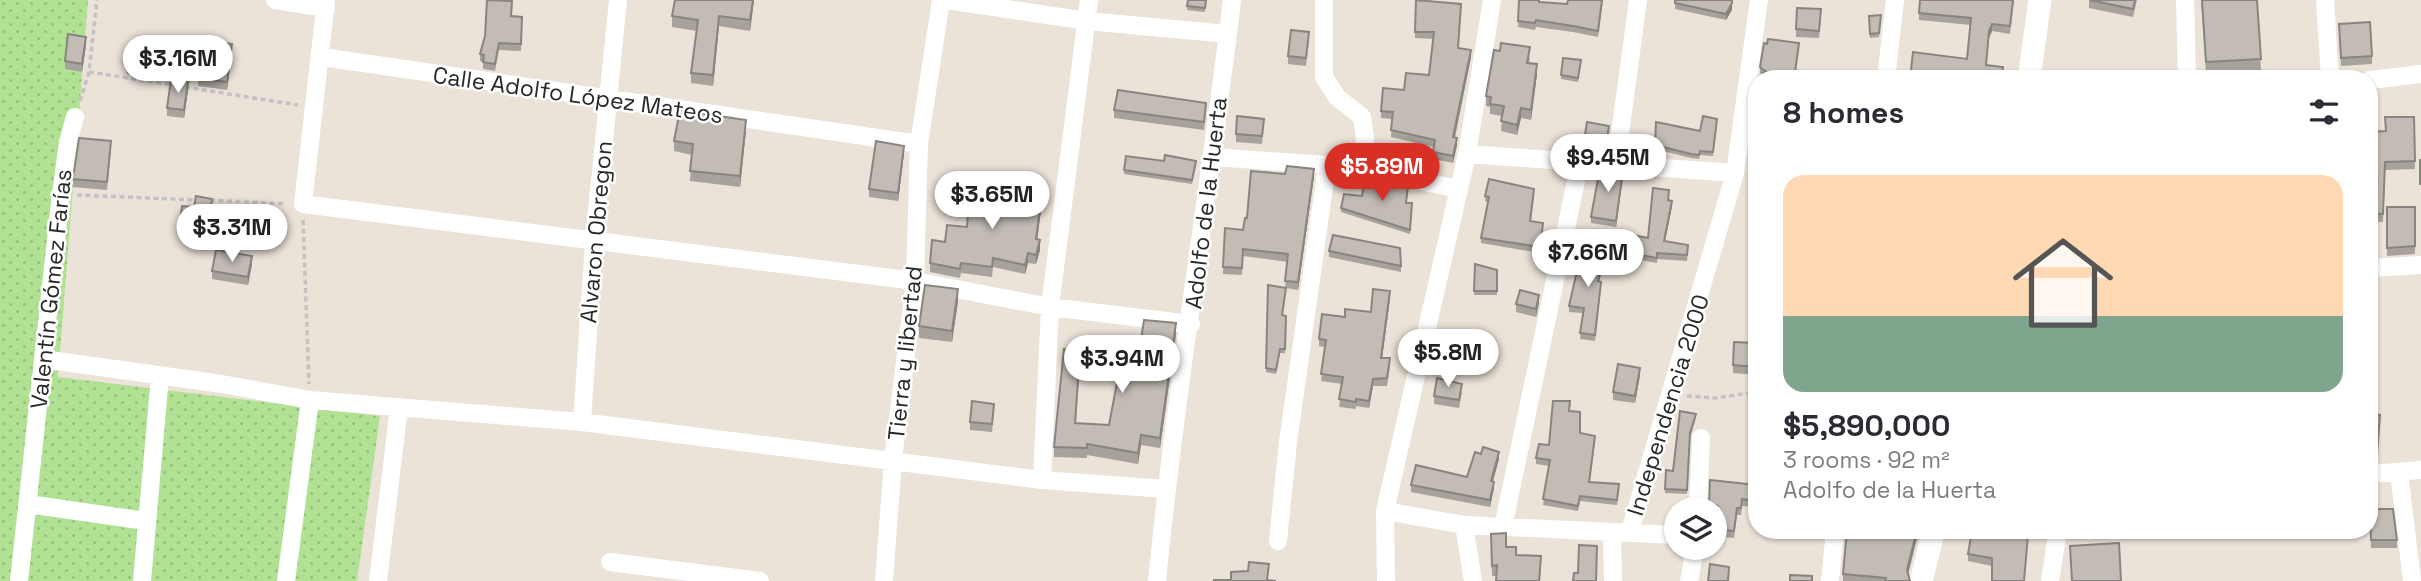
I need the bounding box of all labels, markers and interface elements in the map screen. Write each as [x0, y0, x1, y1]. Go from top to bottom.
pin: $3.16M [121, 36, 235, 95]
text: $3.16M [139, 43, 217, 73]
street label: Calle Adolfo López Mateos [431, 60, 725, 130]
text: 8 homes [1783, 93, 1904, 132]
icon: filters [2305, 93, 2343, 131]
street label: Adolfo de la Huerta [1178, 95, 1234, 311]
pin: $9.45M [1551, 134, 1665, 194]
street label: Alvaron Obregon [573, 140, 619, 324]
text: $9.45M [1566, 142, 1650, 172]
pin: $5.89M [1325, 144, 1439, 203]
text: $5.89M [1341, 151, 1423, 181]
street label: Valentín Gómez Farías [23, 167, 79, 411]
pin: $3.65M [935, 172, 1049, 231]
text: $3.65M [951, 179, 1033, 209]
pin: $3.31M [175, 204, 289, 264]
text: $3.31M [192, 212, 272, 242]
icon: home [2000, 220, 2126, 346]
pin: $7.66M [1531, 230, 1645, 289]
text: $7.66M [1548, 237, 1628, 267]
street label: Tierra y libertad [881, 264, 929, 442]
street label: Independencia 2000 [1620, 291, 1716, 519]
pin: $5.8M [1399, 330, 1497, 389]
pin: $3.94M [1065, 336, 1179, 395]
text: $5.8M [1414, 337, 1482, 367]
text: $3.94M [1080, 343, 1164, 373]
text: $5,890,000 [1783, 406, 1950, 445]
text: 3 rooms · 92 m² [1783, 445, 1950, 475]
text: Adolfo de la Huerta [1783, 475, 1996, 505]
map controls [1664, 497, 1727, 560]
button: layers [1664, 497, 1727, 560]

